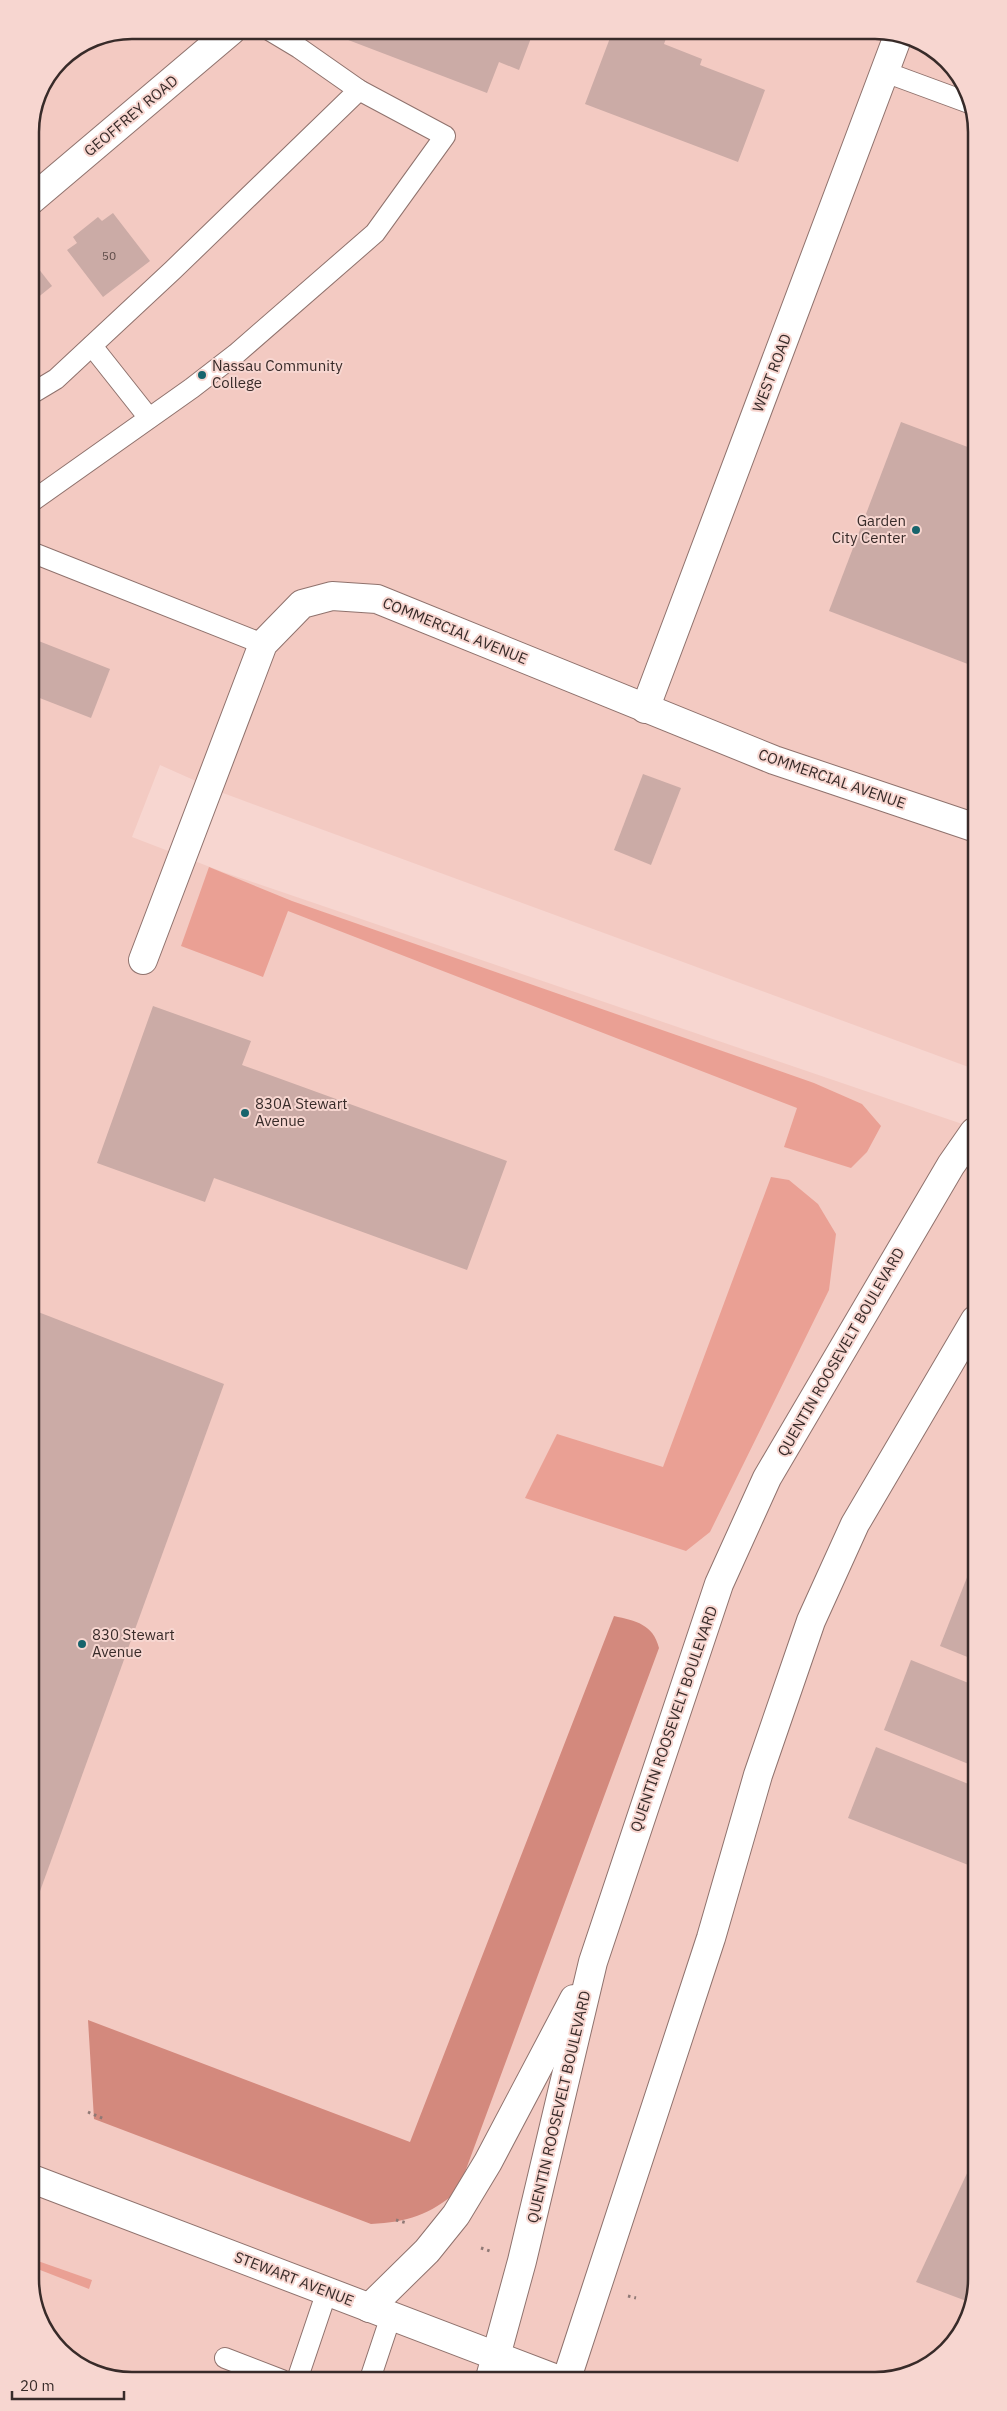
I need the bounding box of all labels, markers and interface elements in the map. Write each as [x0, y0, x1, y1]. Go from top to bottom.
street label: GEOFFREY ROAD [80, 71, 181, 160]
house number: 50 [102, 248, 116, 263]
street label: WEST ROAD [748, 331, 795, 415]
place label: Nassau Community College [212, 356, 343, 392]
marker: Nassau Community College [196, 369, 208, 381]
place label: Garden City Center [832, 511, 906, 547]
marker: Garden City Center [910, 524, 922, 536]
street label: COMMERCIAL AVENUE [380, 593, 530, 668]
street label: COMMERCIAL AVENUE [756, 744, 908, 813]
place label: 830A Stewart Avenue [255, 1094, 347, 1130]
marker: 830A Stewart Avenue [239, 1107, 251, 1119]
street label: QUENTIN ROOSEVELT BOULEVARD [773, 1244, 908, 1459]
street label: QUENTIN ROOSEVELT BOULEVARD [626, 1603, 721, 1834]
place label: 830 Stewart Avenue [92, 1625, 175, 1661]
marker: 830 Stewart Avenue [76, 1638, 88, 1650]
street label: QUENTIN ROOSEVELT BOULEVARD [523, 1989, 595, 2225]
street label: STEWART AVENUE [232, 2247, 357, 2310]
scale bar [12, 2368, 125, 2400]
text: 20 m [20, 2376, 55, 2395]

